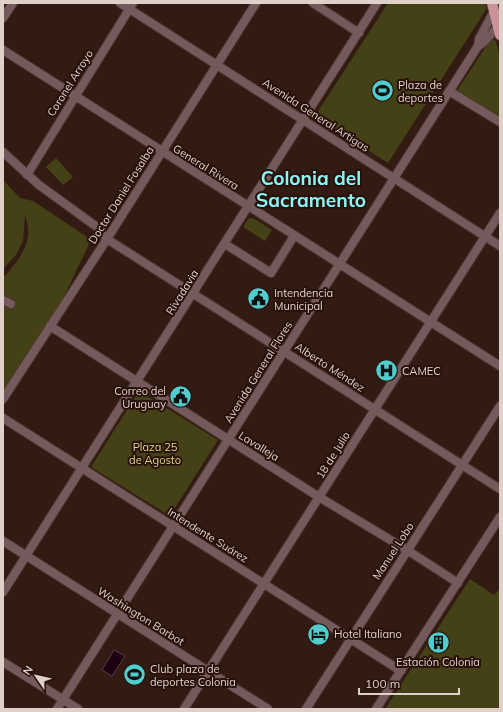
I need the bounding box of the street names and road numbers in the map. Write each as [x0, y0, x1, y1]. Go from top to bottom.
street label: Coronel Arroyo [44, 47, 96, 119]
street label: Avenida General Artigas [260, 75, 372, 155]
street label: General Rivera [170, 141, 242, 193]
street label: Doctor Daniel Fosalba [85, 144, 157, 246]
street label: Rivadavia [163, 267, 201, 317]
street label: Avenida General Flores [221, 318, 295, 426]
street label: Alberto Méndez [292, 339, 368, 395]
street label: Lavalleja [236, 428, 282, 464]
street label: 18 de Julio [313, 429, 353, 481]
street label: Intendente Suárez [165, 505, 251, 566]
street label: Manuel Lobo [369, 520, 417, 582]
street label: Washington Barbot [95, 584, 187, 648]

